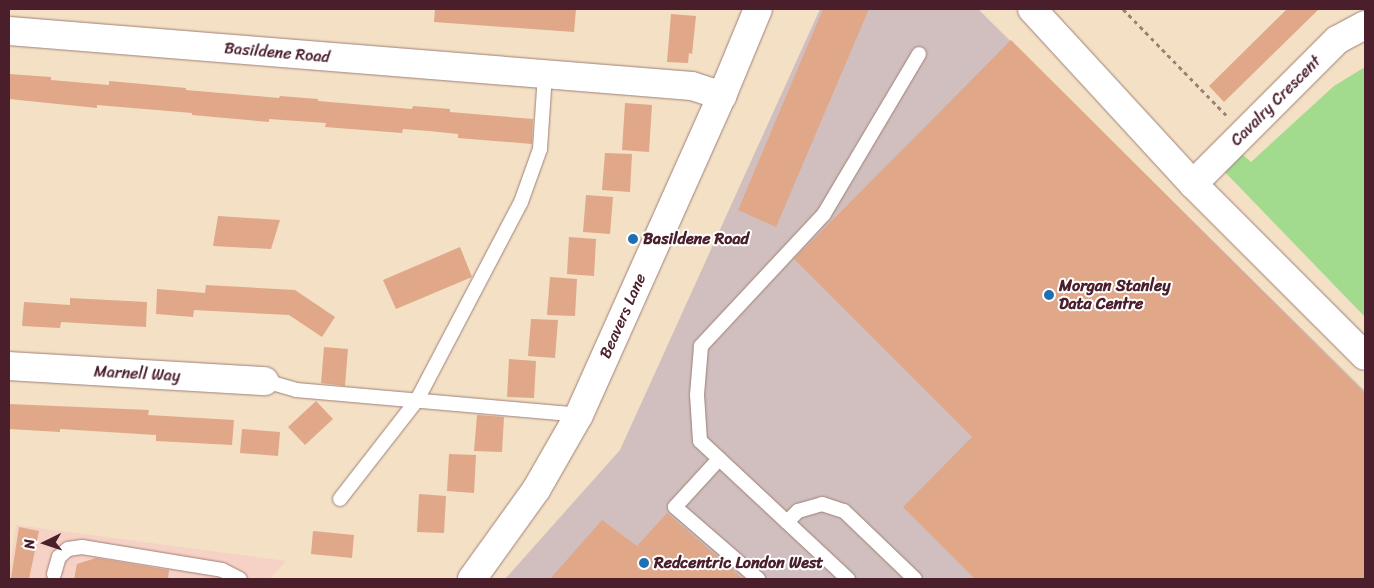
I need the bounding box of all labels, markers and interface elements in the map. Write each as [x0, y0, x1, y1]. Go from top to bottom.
street label: Basildene Road [223, 39, 331, 67]
street label: Cavalry Crescent [1226, 51, 1326, 151]
place label: Basildene Road [643, 229, 749, 249]
marker: Basildene Road [627, 233, 639, 245]
street label: Beavers Lane [596, 271, 650, 361]
place label: Morgan Stanley Data Centre [1059, 276, 1170, 314]
marker: Morgan Stanley Data Centre [1043, 289, 1055, 301]
street label: Marnell Way [93, 362, 181, 386]
north arrow [20, 518, 70, 568]
text: N [17, 538, 42, 550]
place label: Redcentric London West [654, 553, 824, 573]
marker: Redcentric London West [638, 557, 650, 569]

